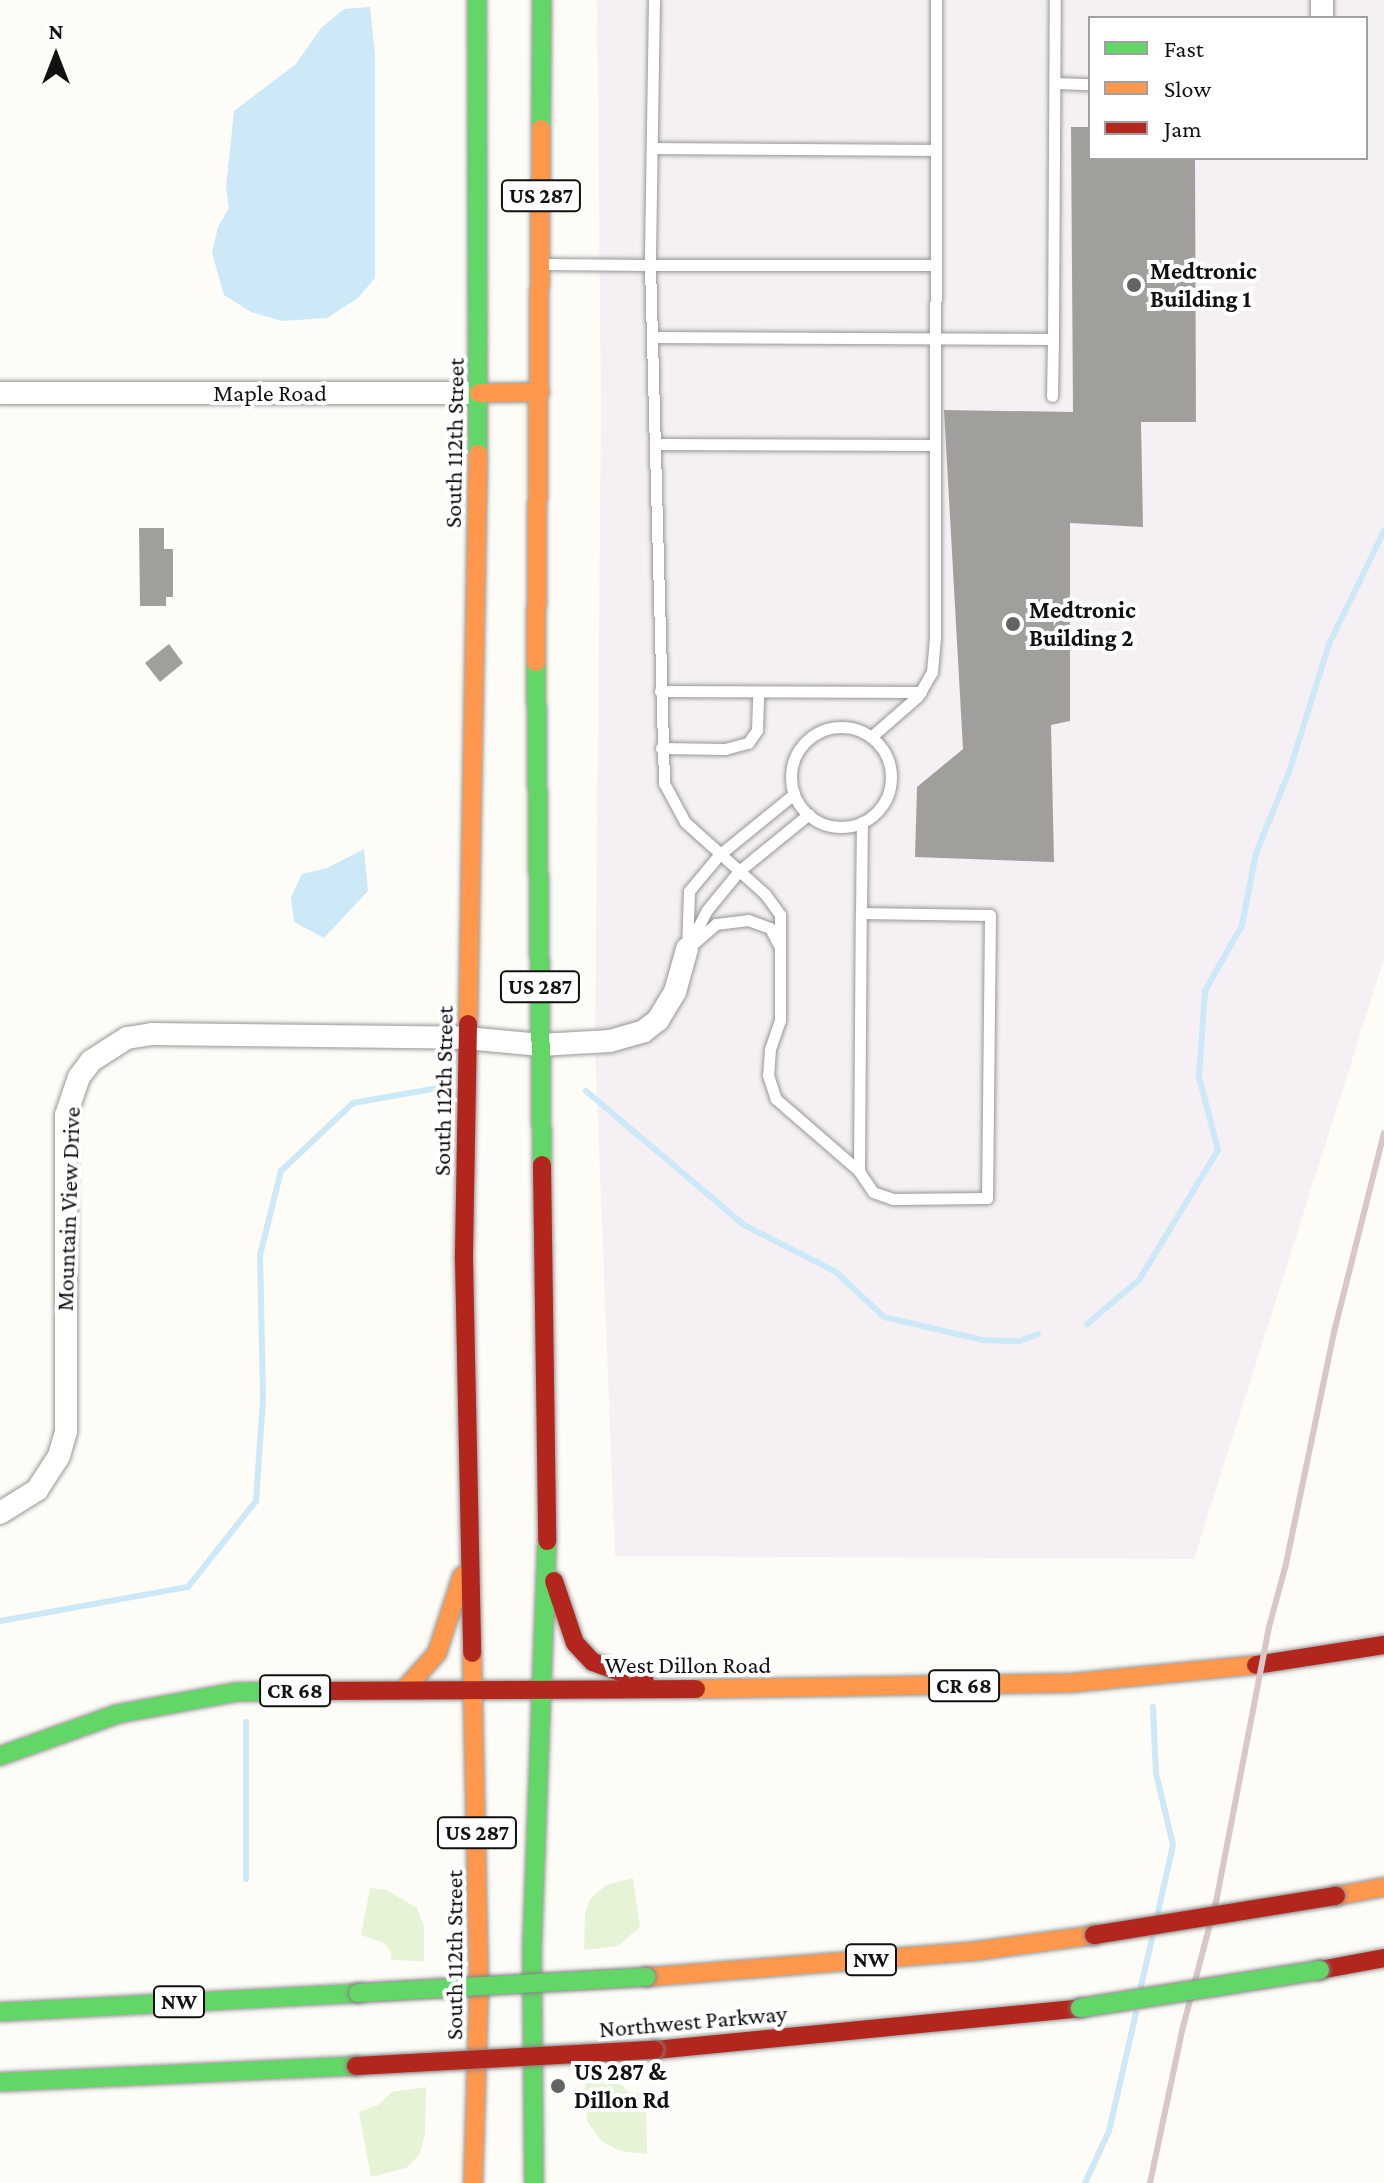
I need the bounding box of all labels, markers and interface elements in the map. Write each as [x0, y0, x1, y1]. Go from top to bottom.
north arrow [16, 16, 96, 96]
legend [1088, 16, 1368, 160]
text: N [49, 19, 64, 44]
text: Fast [1164, 35, 1204, 62]
text: Slow [1164, 75, 1211, 102]
text: Jam [1164, 115, 1202, 142]
road number: US 287 [499, 178, 583, 214]
place label: Medtronic Building 1 [1150, 257, 1257, 313]
marker: Medtronic Building 1 [1125, 276, 1143, 294]
street label: South 112th Street [438, 358, 470, 528]
street label: Maple Road [213, 379, 327, 407]
place label: Medtronic Building 2 [1029, 596, 1136, 652]
marker: Medtronic Building 2 [1004, 615, 1022, 633]
road number: US 287 [498, 969, 582, 1005]
street label: South 112th Street [427, 1006, 459, 1176]
street label: Mountain View Drive [50, 1106, 86, 1312]
street label: West Dillon Road [605, 1651, 771, 1679]
road number: CR 68 [928, 1668, 1000, 1704]
road number: CR 68 [259, 1673, 331, 1709]
road number: US 287 [435, 1815, 519, 1851]
street label: South 112th Street [440, 1870, 468, 2040]
road number: NW [845, 1942, 897, 1978]
road number: NW [153, 1984, 205, 2020]
street label: Northwest Parkway [598, 1998, 788, 2044]
place label: US 287 & Dillon Rd [574, 2058, 670, 2114]
marker: US 287 & Dillon Rd [549, 2077, 567, 2095]

